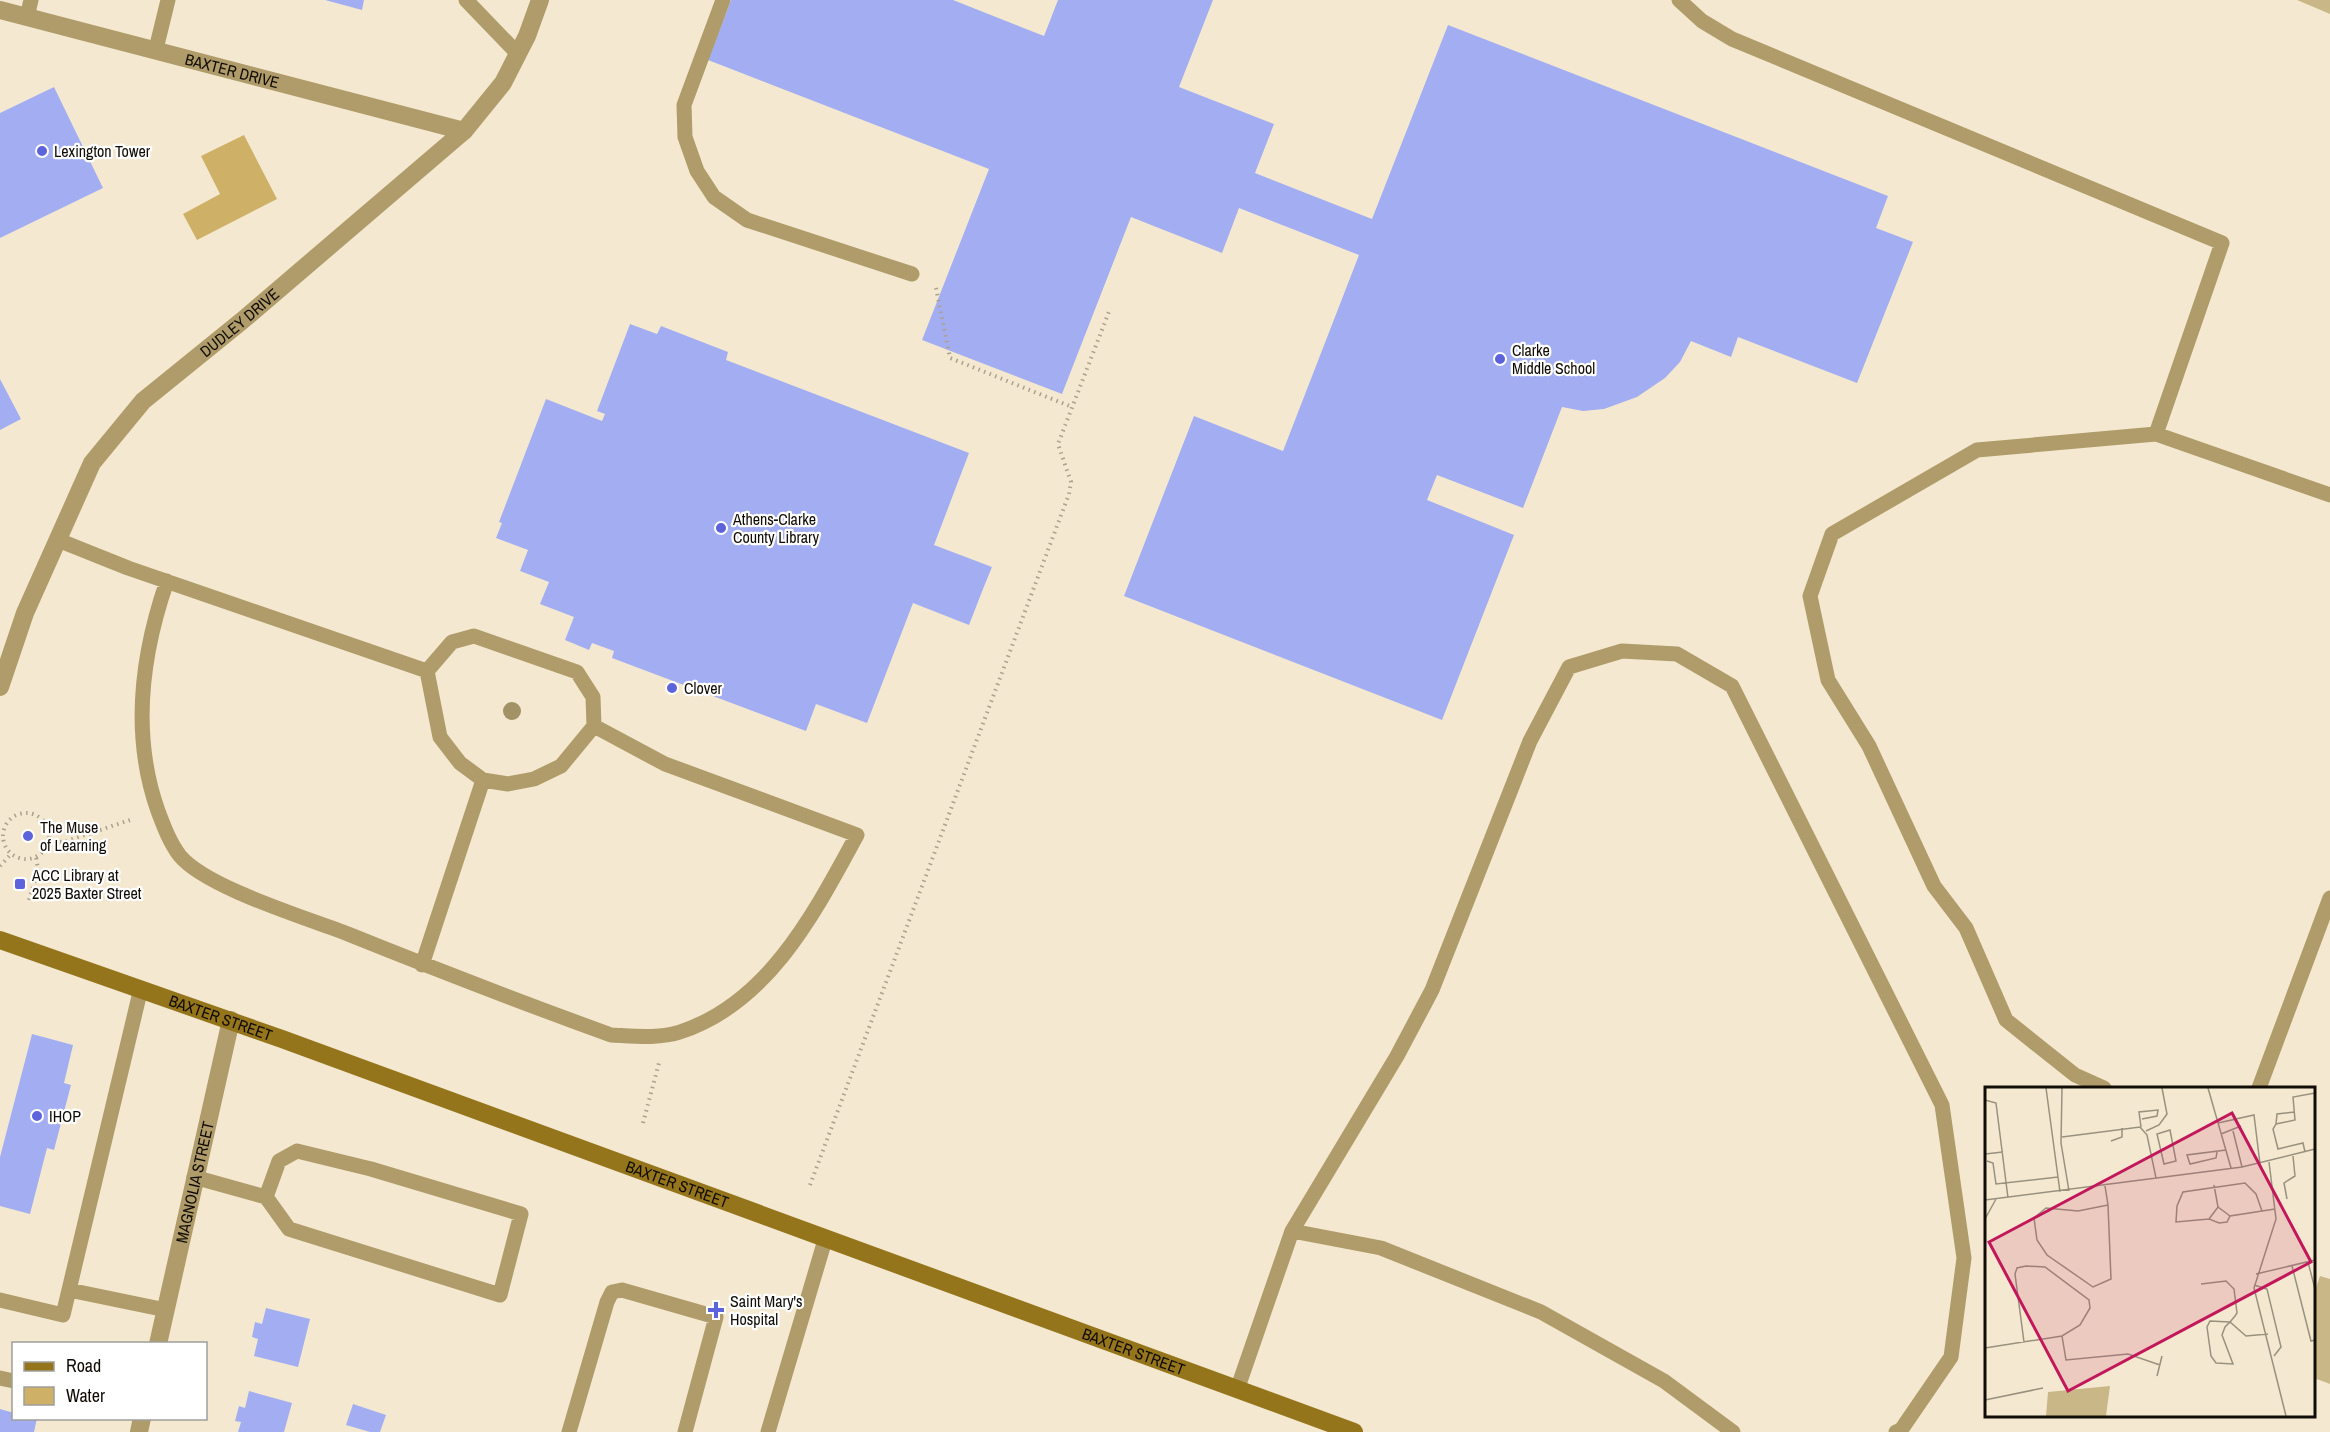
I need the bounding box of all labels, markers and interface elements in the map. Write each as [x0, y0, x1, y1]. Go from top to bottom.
street label: BAXTER DRIVE [183, 48, 282, 93]
place label: Lexington Tower [54, 140, 151, 162]
marker: Lexington Tower [35, 144, 49, 158]
street label: DUDLEY DRIVE [195, 283, 284, 362]
place label: Clarke Middle School [1512, 339, 1595, 379]
marker: Clarke Middle School [1493, 352, 1507, 366]
place label: Athens-Clarke County Library [732, 508, 819, 548]
marker: Athens-Clarke County Library [714, 521, 728, 535]
place label: Clover [684, 677, 723, 699]
marker: Clover [665, 681, 679, 695]
place label: The Muse of Learning [40, 816, 107, 856]
marker: The Muse of Learning [21, 829, 35, 843]
place label: ACC Library at 2025 Baxter Street [31, 864, 142, 904]
marker: ACC Library at 2025 Baxter Street [13, 877, 27, 891]
street label: BAXTER STREET [166, 989, 275, 1046]
inset map [1985, 1087, 2315, 1417]
place label: IHOP [49, 1105, 81, 1127]
marker: IHOP [30, 1109, 44, 1123]
street label: MAGNOLIA STREET [170, 1119, 219, 1245]
street label: BAXTER STREET [623, 1155, 732, 1213]
place label: Saint Mary's Hospital [730, 1290, 803, 1330]
marker: Saint Mary's Hospital [707, 1301, 725, 1319]
street label: BAXTER STREET [1079, 1322, 1188, 1380]
legend [12, 1342, 207, 1420]
text: Road [66, 1353, 101, 1378]
text: Water [66, 1383, 105, 1408]

